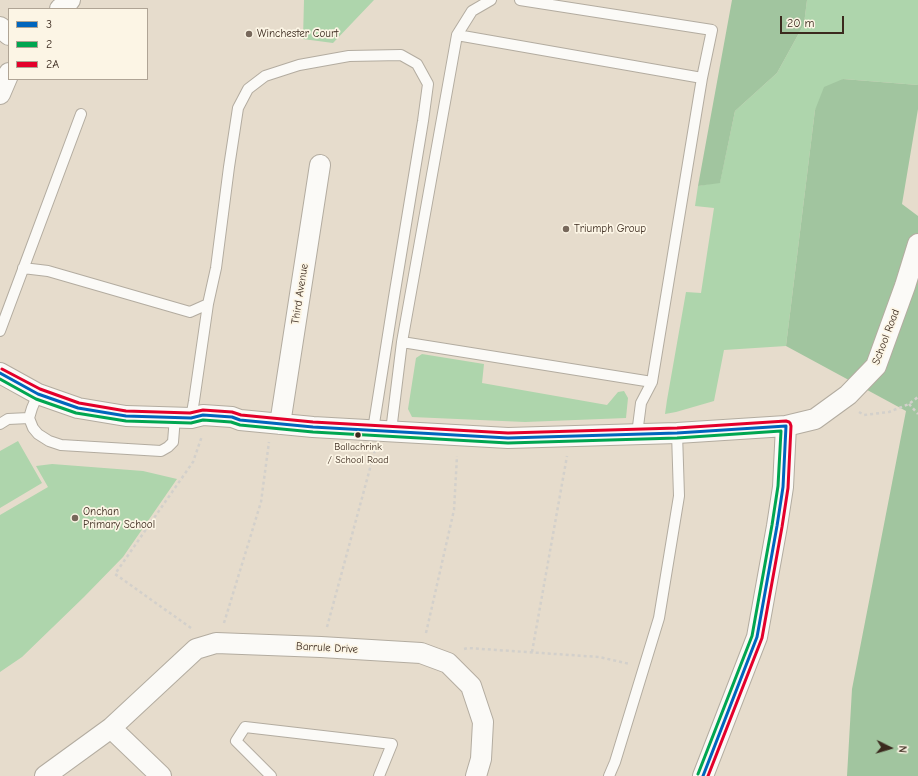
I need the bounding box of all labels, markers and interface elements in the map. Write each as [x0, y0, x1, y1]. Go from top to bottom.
legend [8, 8, 148, 80]
scale bar [782, 8, 846, 34]
text: 20 m [787, 16, 815, 30]
text: 3 [46, 17, 52, 31]
place label: Winchester Court [257, 27, 338, 41]
marker: Winchester Court [244, 29, 254, 39]
text: 2 [46, 37, 52, 51]
text: 2A [46, 57, 59, 71]
place label: Triumph Group [574, 222, 646, 236]
marker: Triumph Group [561, 224, 571, 234]
street label: Third Avenue [289, 263, 311, 325]
street label: School Road [869, 307, 903, 367]
marker: Ballachrink / School Road [353, 430, 363, 440]
place label: Ballachrink / School Road [327, 441, 389, 464]
place label: Onchan Primary School [83, 505, 155, 531]
marker: Onchan Primary School [70, 513, 80, 523]
street label: Barrule Drive [296, 640, 358, 656]
north arrow [870, 728, 910, 768]
text: N [896, 745, 909, 753]

